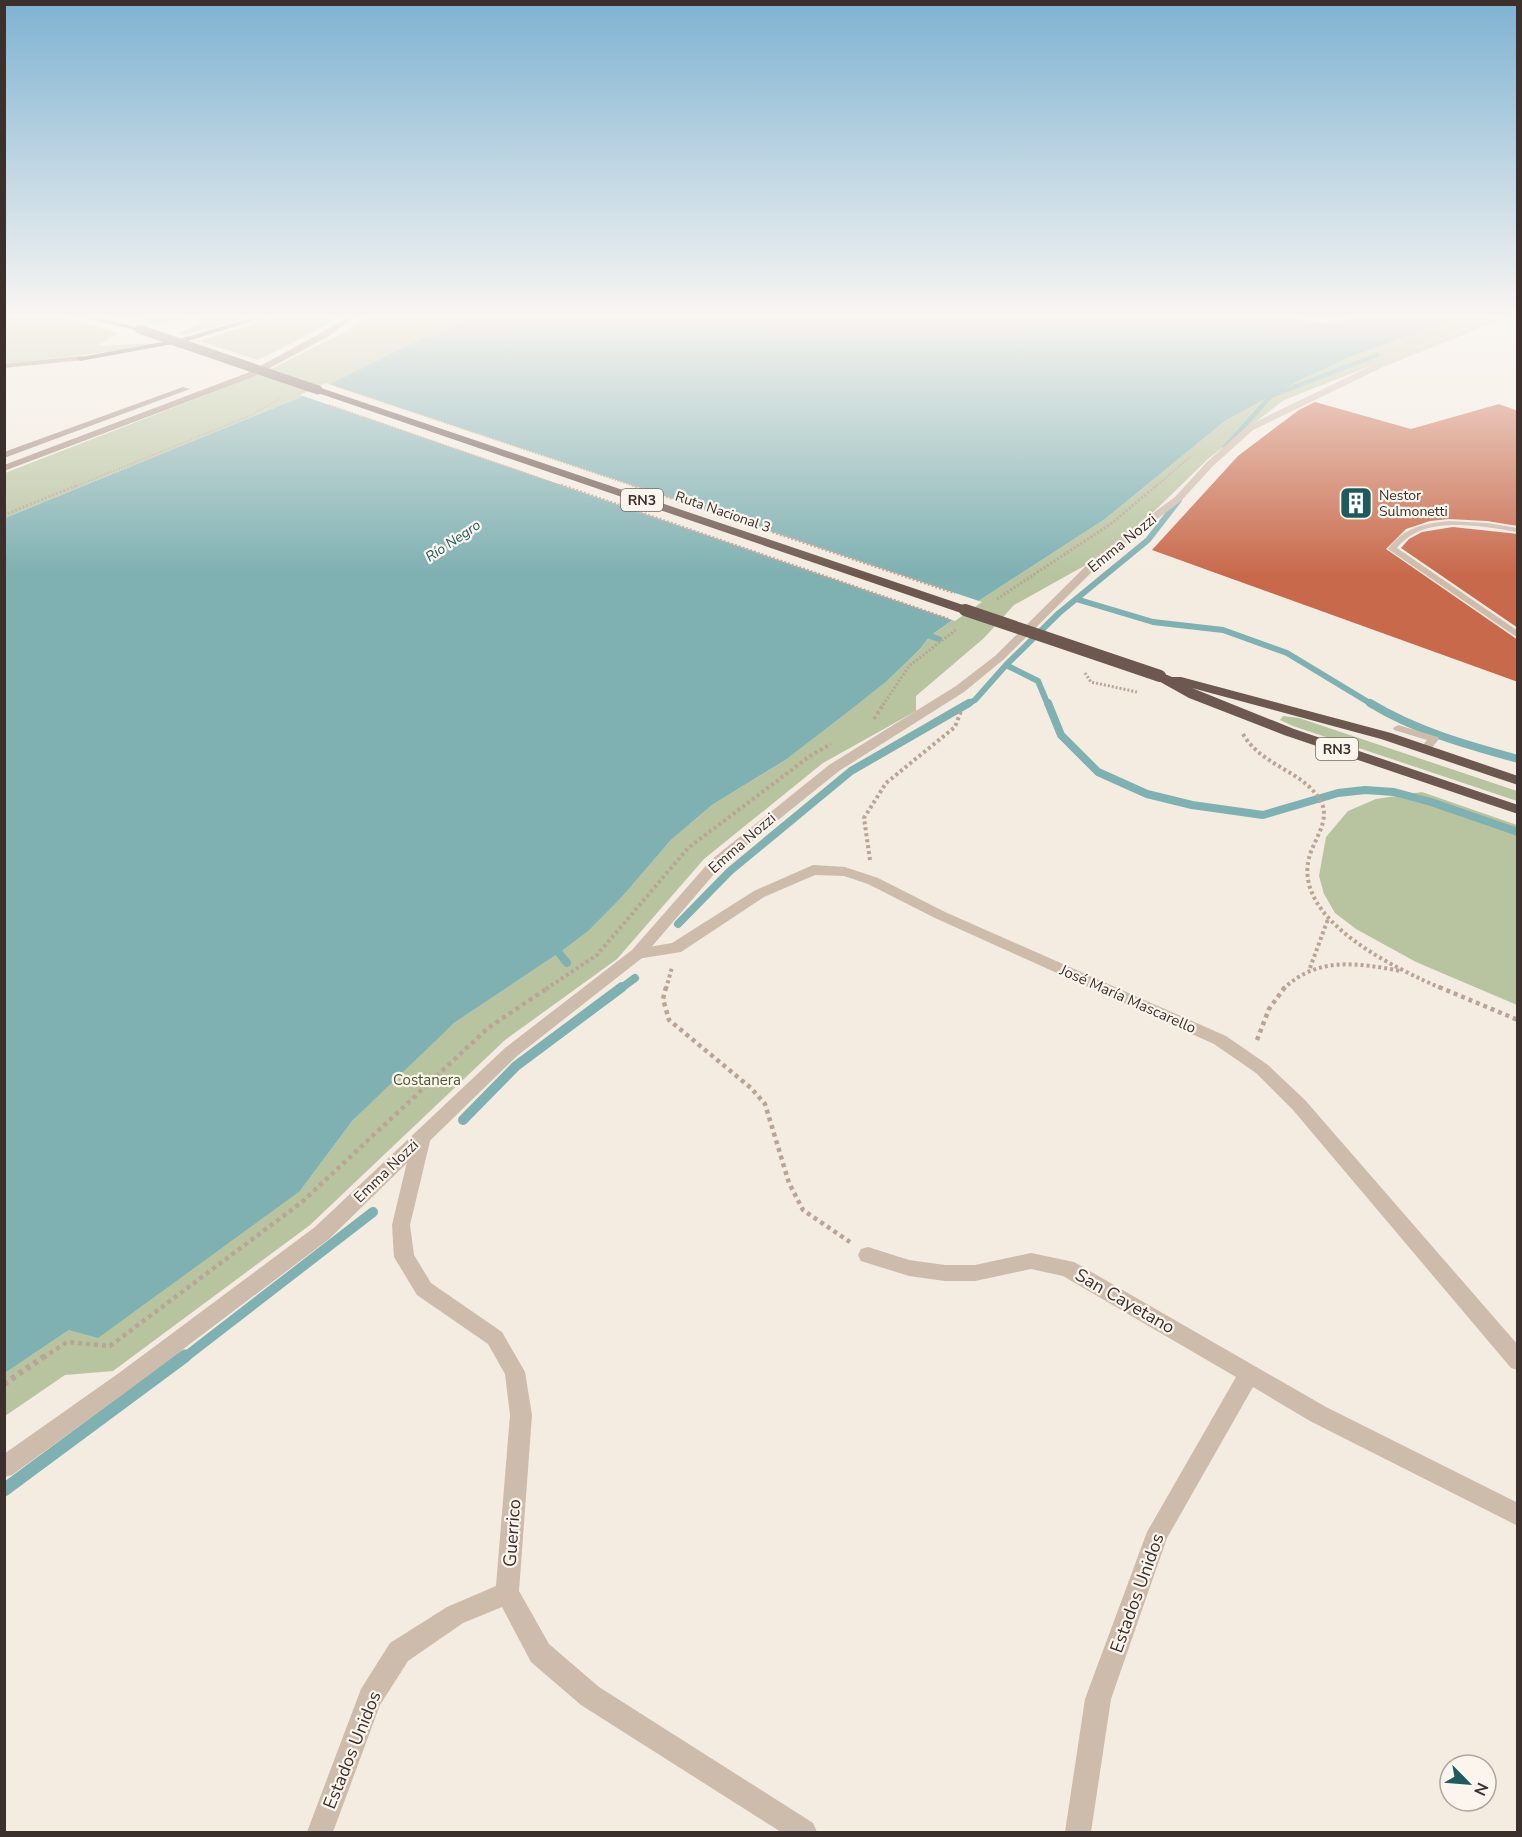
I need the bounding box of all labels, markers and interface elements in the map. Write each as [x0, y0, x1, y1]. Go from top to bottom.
building icon: Nestor Sulmonetti [1338, 485, 1374, 521]
place label: Nestor Sulmonetti [1379, 486, 1448, 521]
street label: Ruta Nacional 3 [673, 487, 773, 537]
road number: RN3 [621, 489, 663, 511]
street label: Emma Nozzi [1083, 509, 1161, 577]
water label: Río Negro [422, 515, 484, 566]
road number: RN3 [1316, 738, 1358, 760]
street label: Emma Nozzi [704, 808, 780, 878]
street label: José María Mascarello [1056, 960, 1199, 1038]
park label: Costanera [393, 1070, 461, 1090]
street label: Emma Nozzi [349, 1135, 423, 1207]
street label: San Cayetano [1071, 1263, 1179, 1339]
street label: Guerrico [498, 1498, 526, 1568]
street label: Estados Unidos [1104, 1530, 1170, 1656]
street label: Estados Unidos [317, 1687, 387, 1813]
north arrow [1438, 1753, 1498, 1813]
text: N [1468, 1779, 1493, 1799]

